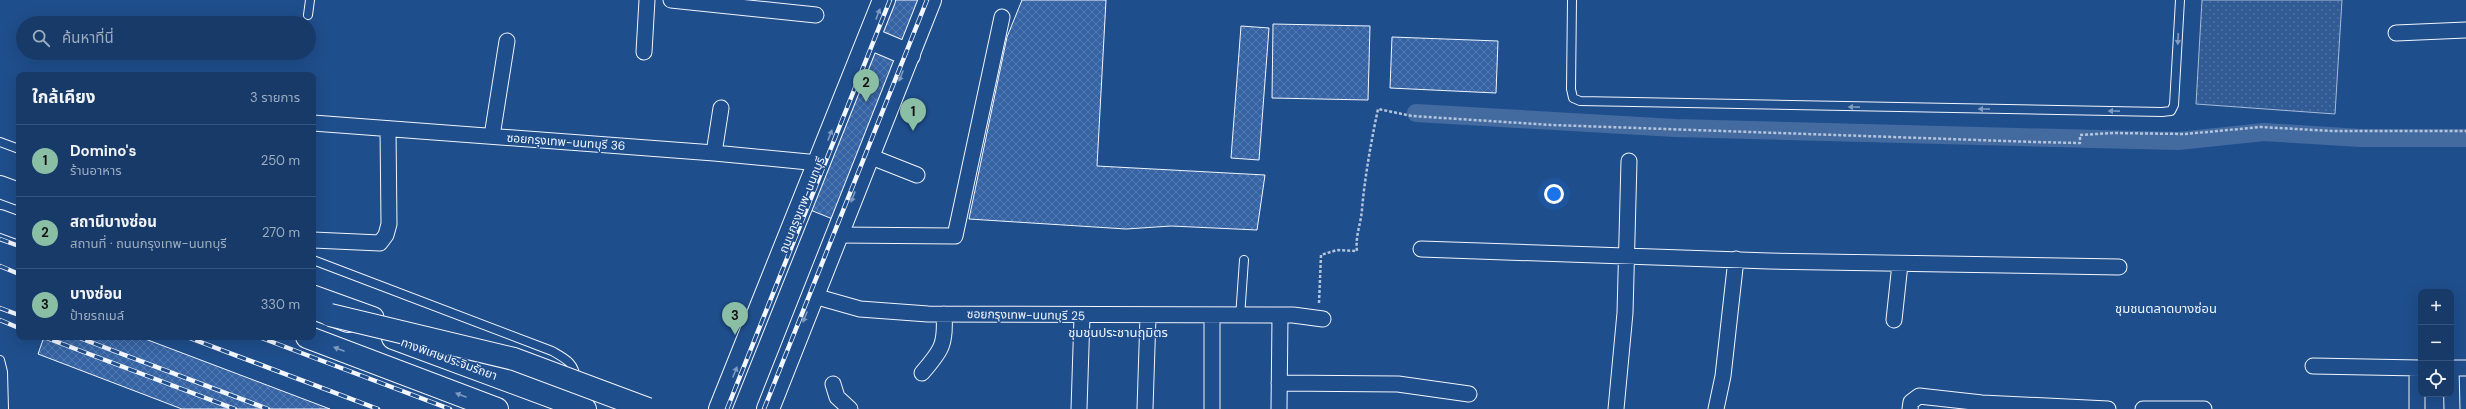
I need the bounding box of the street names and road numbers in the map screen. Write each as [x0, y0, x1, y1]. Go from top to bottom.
street label: ซอยกรุงเทพ-นนทบุรี 36 [506, 130, 626, 154]
street label: ถนนกรุงเทพ-นนทบุรี [775, 154, 829, 255]
street label: ซอยกรุงเทพ-นนทบุรี 25 [967, 306, 1085, 324]
street label: ทางพิเศษประจิมรัถยา [399, 334, 499, 384]

